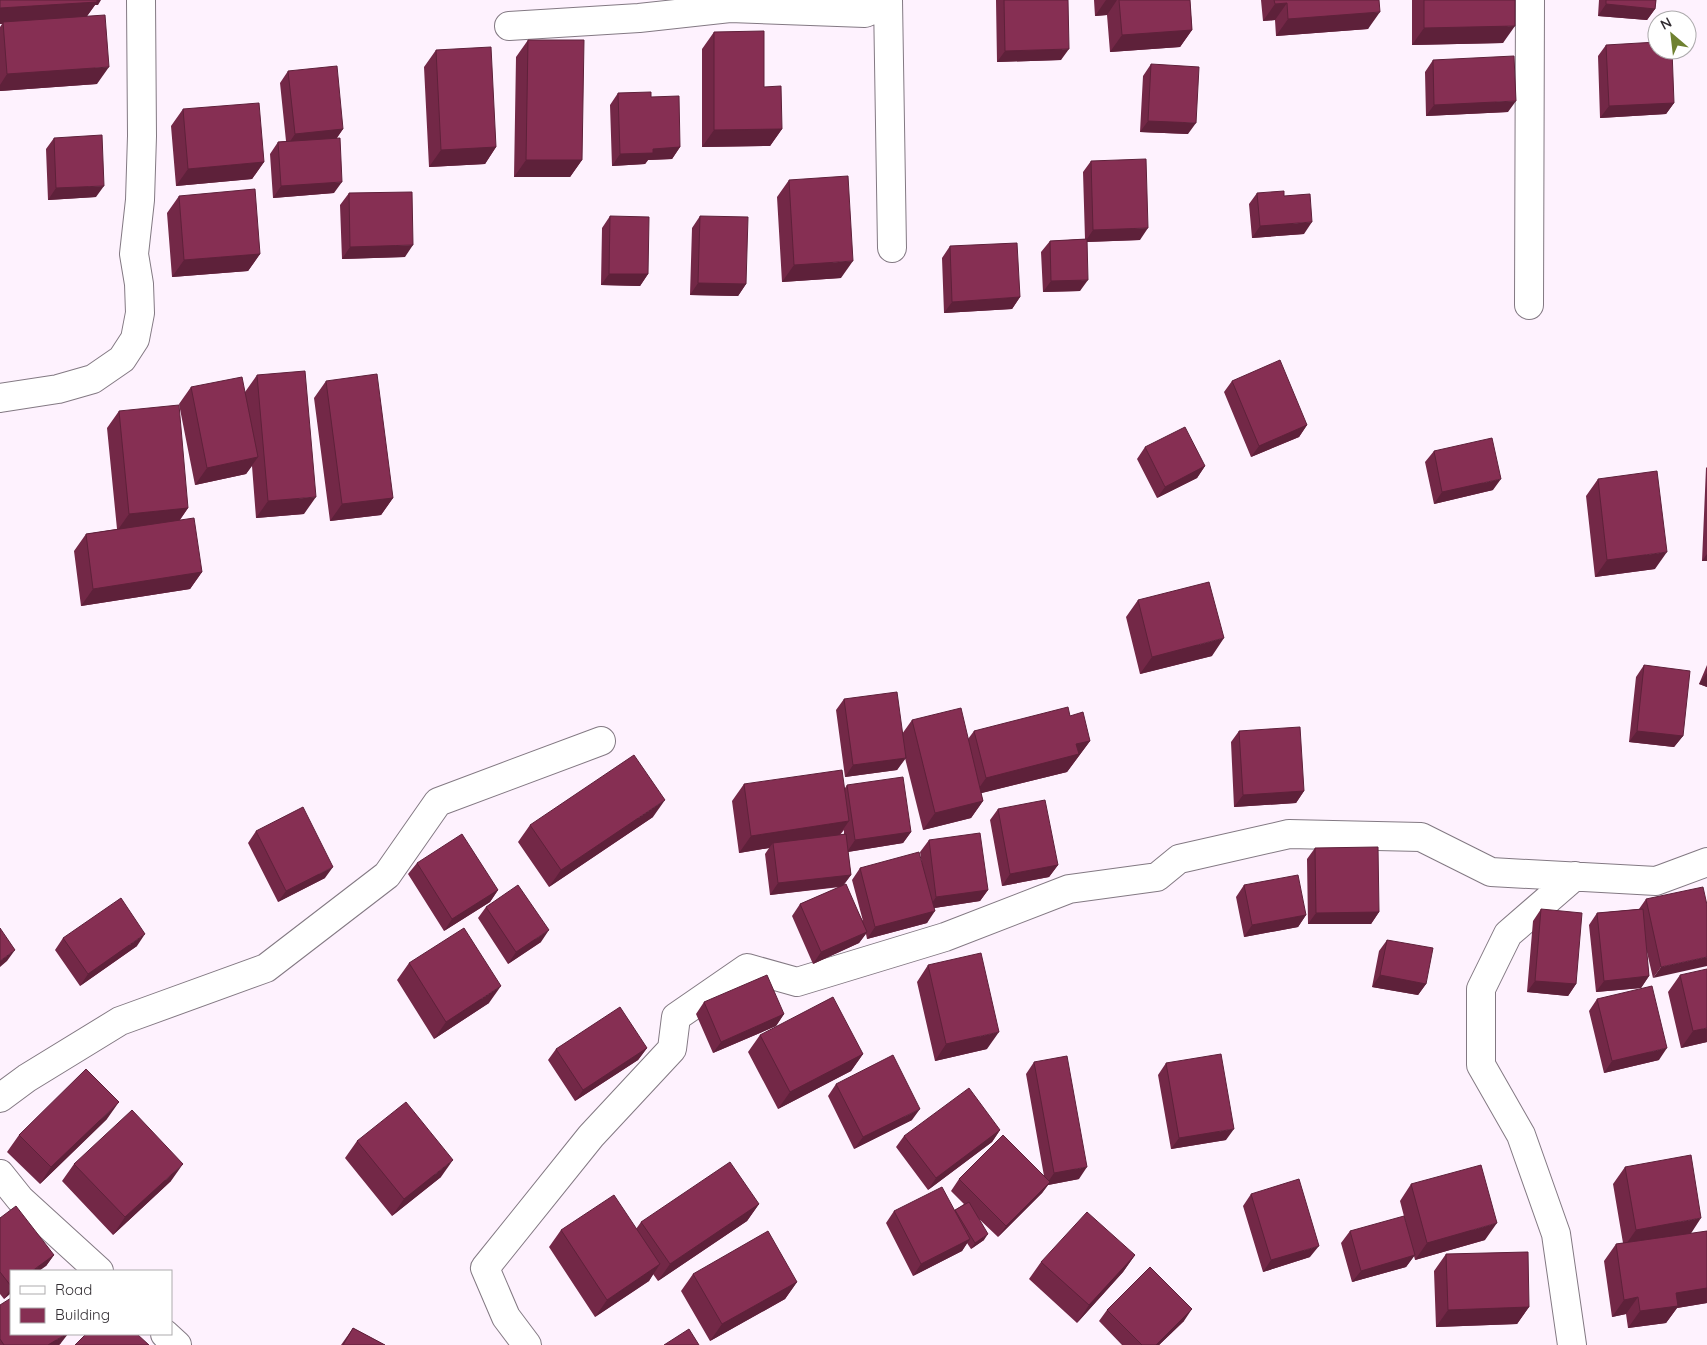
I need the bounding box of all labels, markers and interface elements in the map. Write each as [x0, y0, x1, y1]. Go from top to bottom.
north arrow [1647, 10, 1697, 60]
text: N [1657, 13, 1675, 34]
legend [10, 1270, 172, 1335]
text: Road [55, 1280, 92, 1299]
text: Building [55, 1305, 110, 1324]

